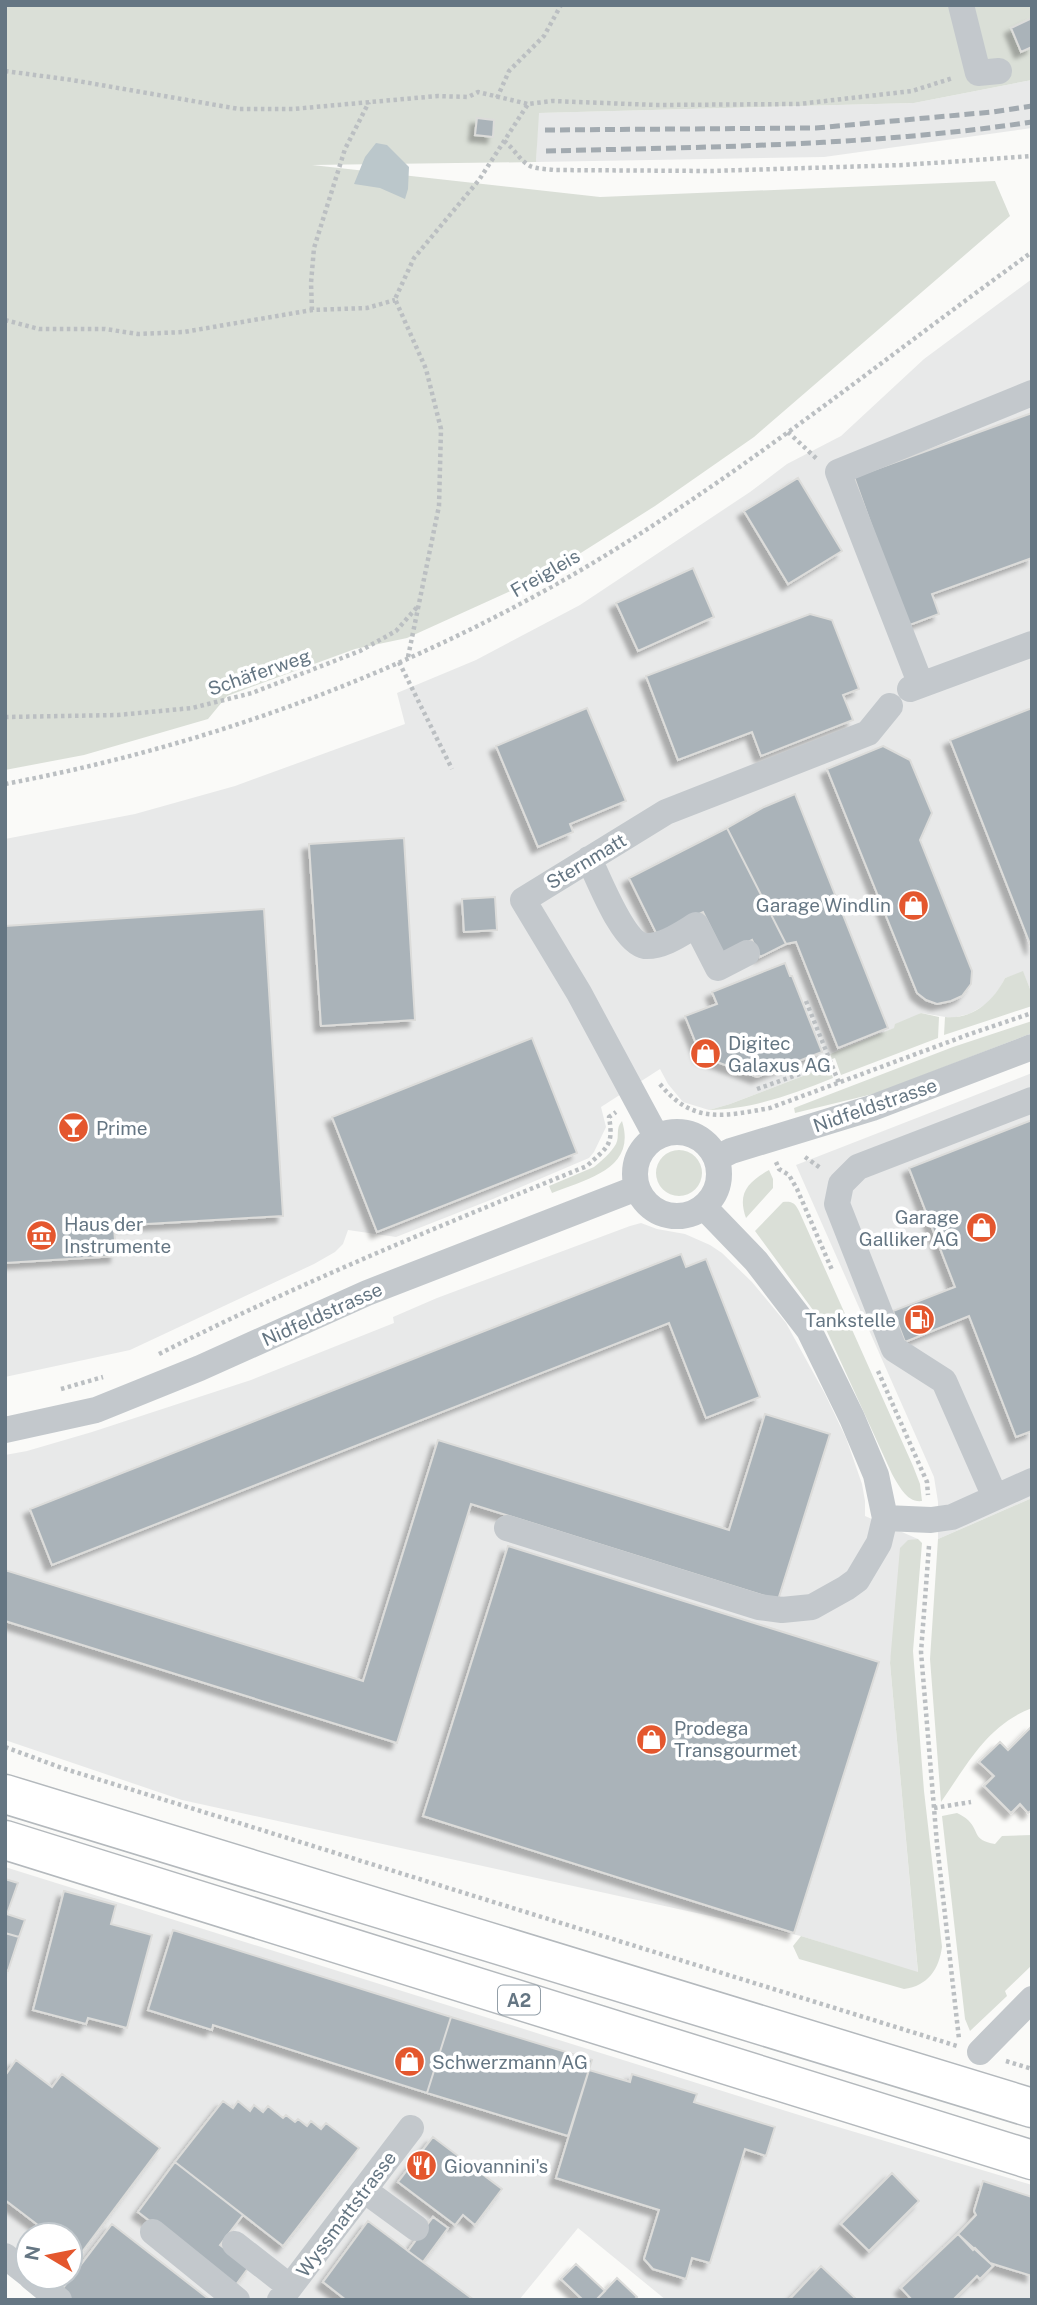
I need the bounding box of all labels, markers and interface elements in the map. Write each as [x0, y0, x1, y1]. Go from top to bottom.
street label: Freigleis [507, 544, 583, 602]
street label: Schäferweg [205, 644, 313, 700]
street label: Sternmatt [542, 829, 630, 893]
shop icon: Garage Windlin [897, 888, 931, 922]
place label: Garage Windlin [756, 894, 891, 916]
place label: Digitec Galaxus AG [728, 1032, 831, 1076]
shop icon: Digitec Galaxus AG [688, 1037, 722, 1071]
street label: Nidfeldstrasse [810, 1074, 940, 1136]
bar icon: Prime [56, 1111, 90, 1145]
place label: Prime [96, 1117, 148, 1139]
place label: Garage Galliker AG [859, 1206, 959, 1250]
shop icon: Garage Galliker AG [965, 1211, 999, 1245]
place label: Haus der Instrumente [64, 1213, 171, 1257]
museum icon: Haus der Instrumente [24, 1218, 58, 1252]
street label: Nidfeldstrasse [258, 1278, 386, 1350]
fuel station icon: Tankstelle [902, 1303, 936, 1337]
place label: Tankstelle [805, 1309, 896, 1331]
place label: Prodega Transgourmet [674, 1717, 798, 1761]
shop icon: Prodega Transgourmet [634, 1722, 668, 1756]
road number: A2 [498, 1986, 540, 2014]
shop icon: Schwerzmann AG [392, 2045, 426, 2079]
place label: Schwerzmann AG [432, 2051, 588, 2073]
street label: Wyssmattstrasse [292, 2147, 400, 2281]
restaurant icon: Giovannini's [404, 2149, 438, 2183]
place label: Giovannini's [444, 2155, 548, 2177]
north arrow [14, 2221, 84, 2291]
text: N [20, 2244, 44, 2262]

